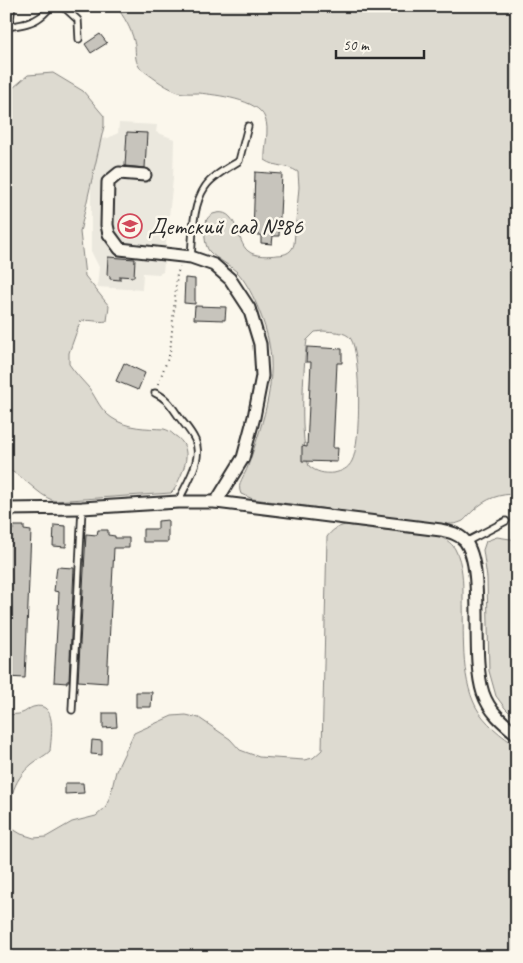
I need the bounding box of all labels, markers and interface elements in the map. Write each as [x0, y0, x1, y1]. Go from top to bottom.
scale bar [336, 28, 423, 60]
text: 50 m [343, 36, 370, 55]
place label: Детский сад №86 [148, 211, 304, 241]
school or university icon: Детский сад №86 [117, 213, 143, 239]

